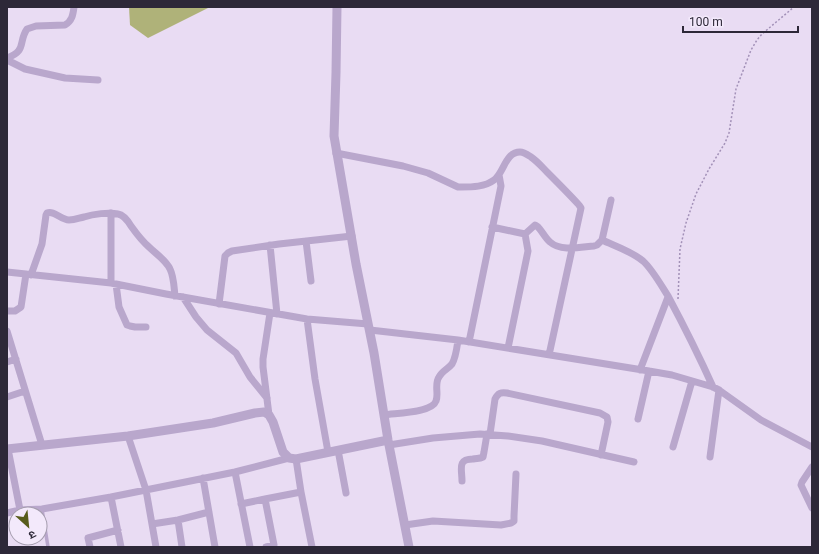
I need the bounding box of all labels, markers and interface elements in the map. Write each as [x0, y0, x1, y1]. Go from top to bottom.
scale bar [683, 8, 798, 34]
text: 100 m [689, 15, 723, 29]
north arrow [8, 506, 48, 546]
text: उ [26, 527, 38, 542]

